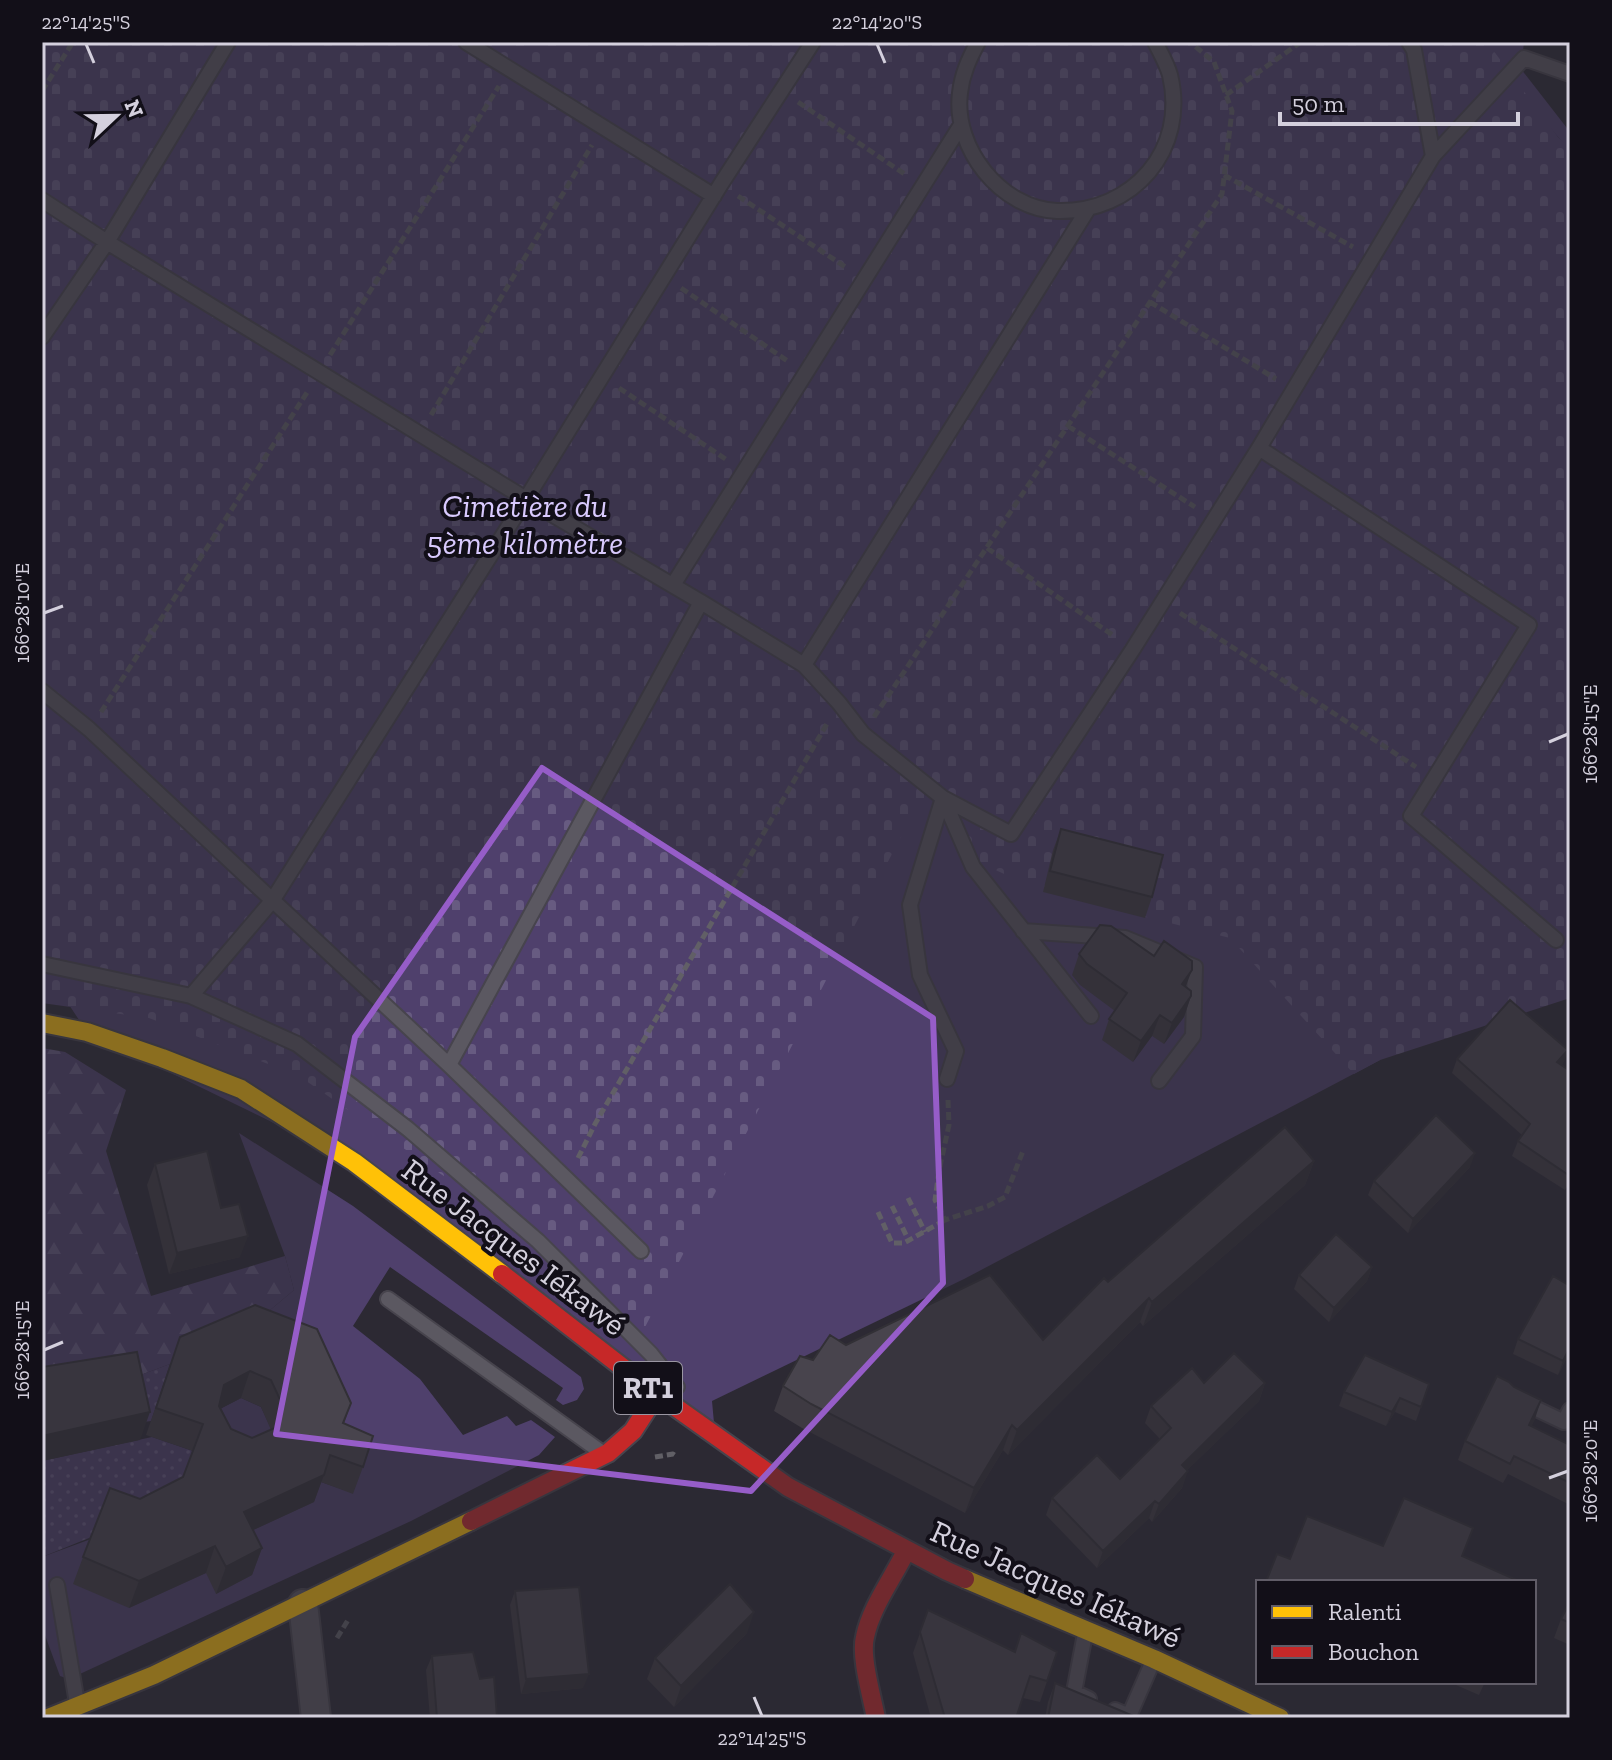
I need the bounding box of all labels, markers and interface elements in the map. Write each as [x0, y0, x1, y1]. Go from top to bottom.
text: 22°14'25"S [42, 10, 130, 34]
text: 22°14'20"S [832, 10, 922, 34]
north arrow [76, 76, 156, 156]
scale bar [1280, 76, 1518, 126]
text: 50 m [1292, 89, 1345, 118]
text: N [118, 96, 150, 122]
park label: Cimetière du 5ème kilomètre [427, 487, 623, 562]
text: 166°28'10"E [10, 563, 34, 663]
text: 166°28'15"E [1578, 685, 1602, 783]
street label: Rue Jacques Iékawé [395, 1151, 633, 1343]
text: 166°28'15"E [10, 1301, 34, 1399]
road number: RT1 [614, 1362, 682, 1414]
text: 166°28'20"E [1578, 1420, 1602, 1522]
street label: Rue Jacques Iékawé [925, 1512, 1187, 1656]
legend [1256, 1580, 1536, 1684]
text: Ralenti [1328, 1597, 1402, 1626]
text: Bouchon [1328, 1637, 1419, 1666]
text: 22°14'25"S [718, 1726, 806, 1750]

